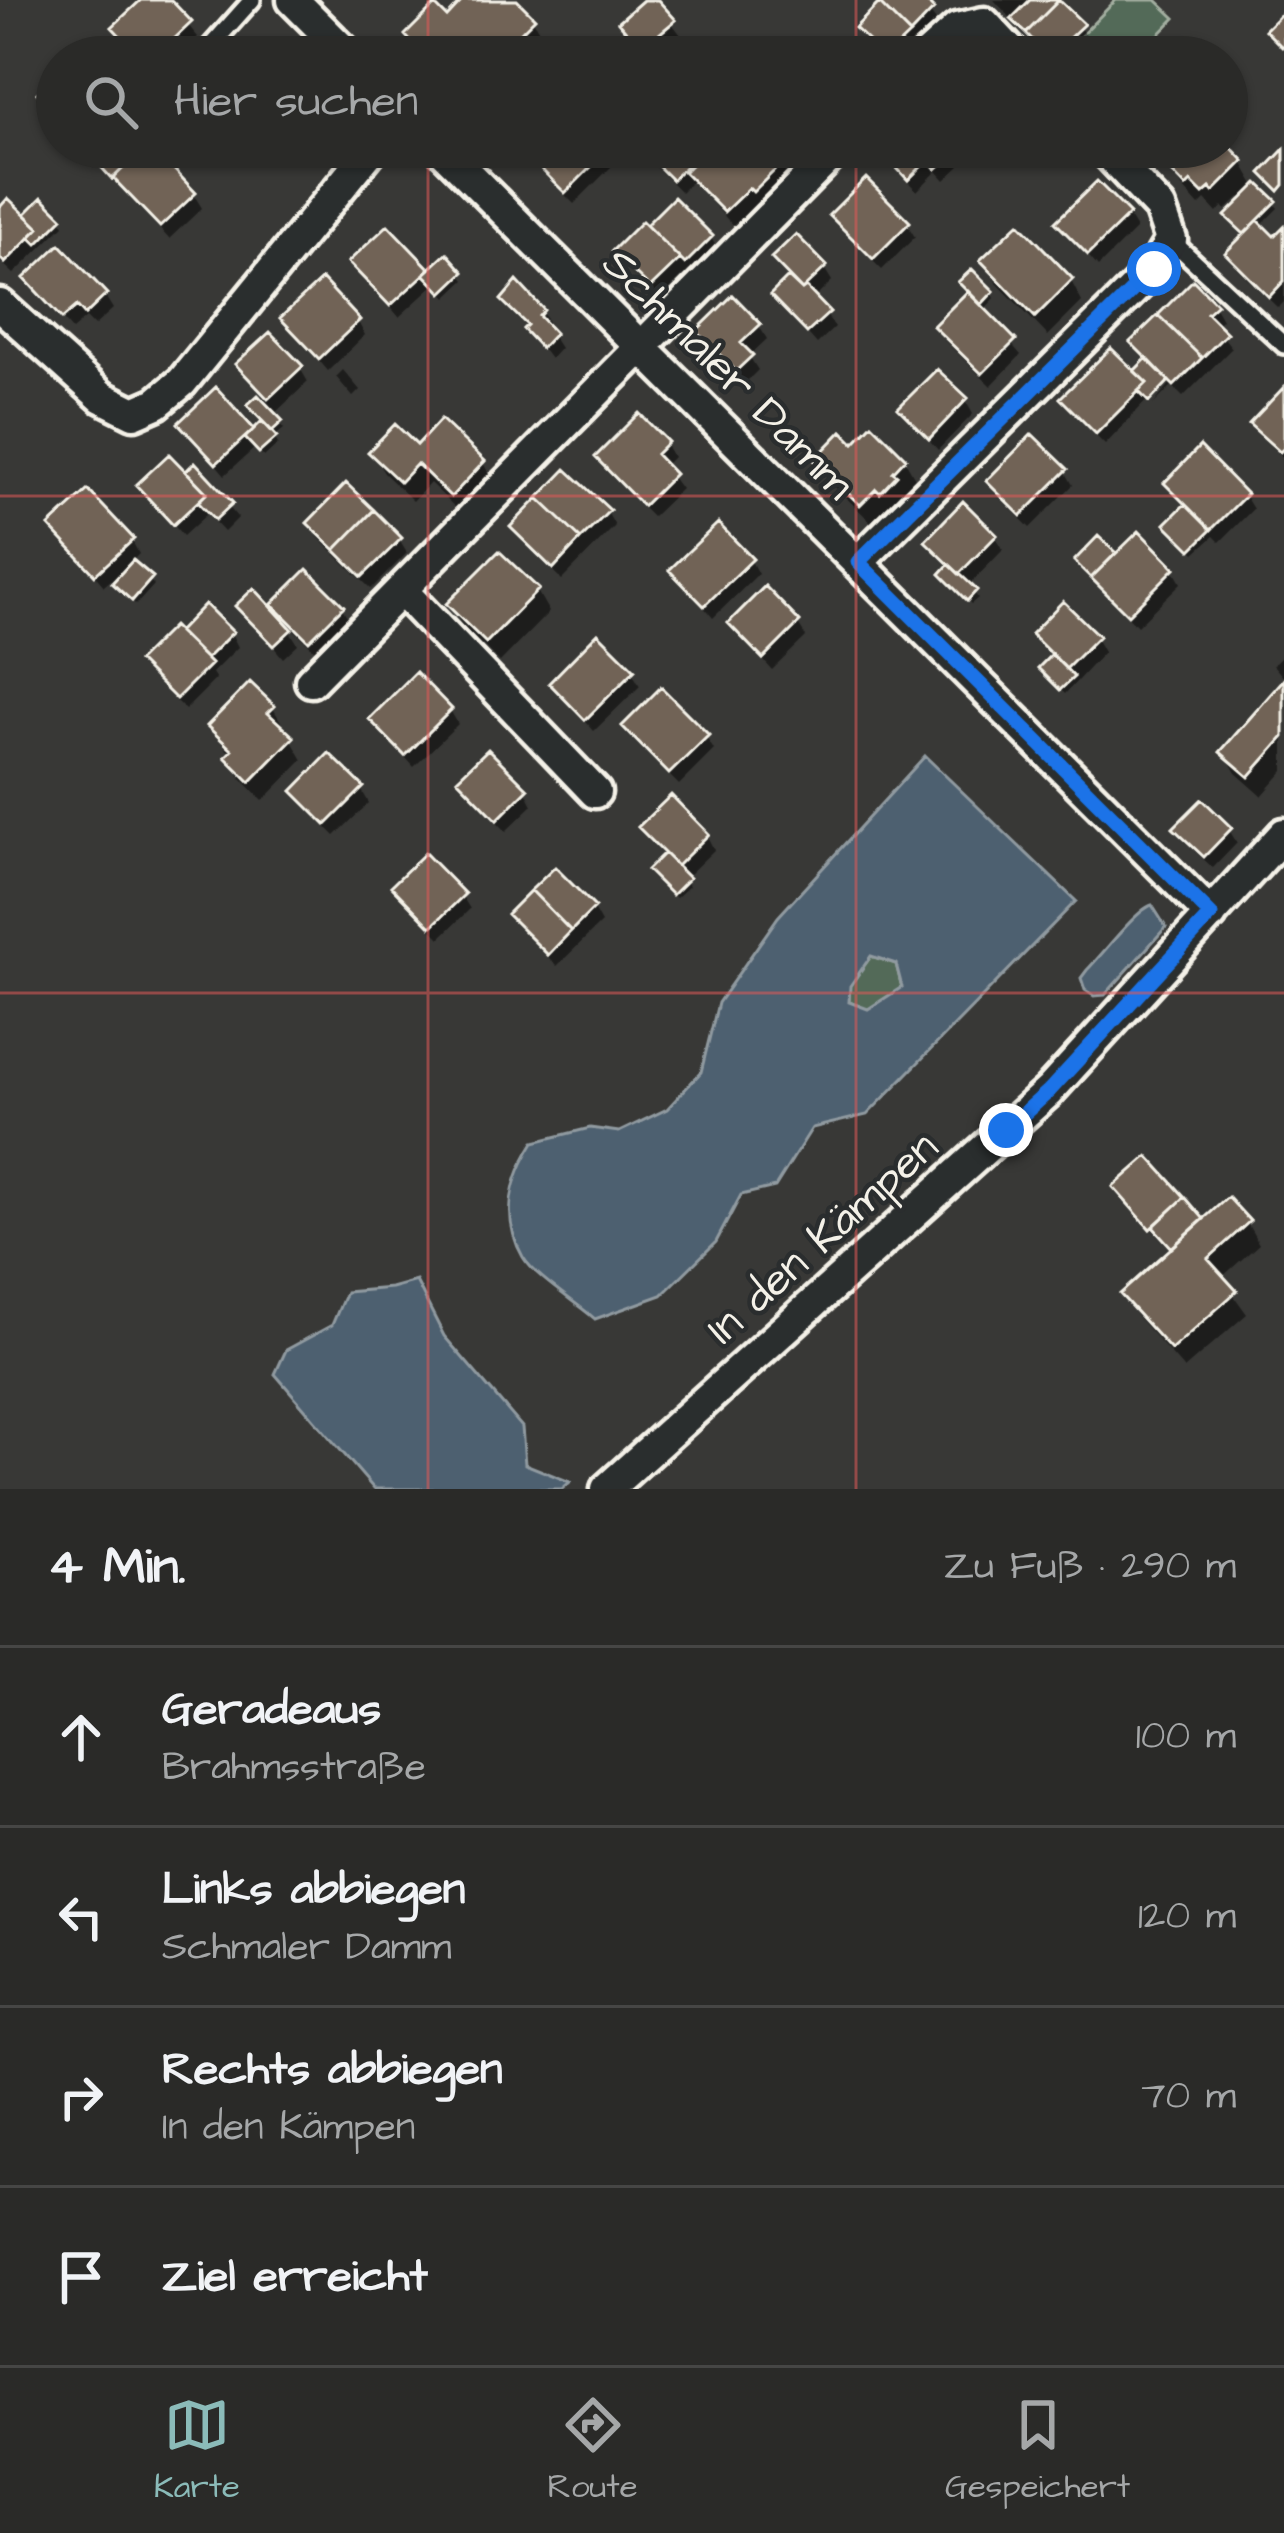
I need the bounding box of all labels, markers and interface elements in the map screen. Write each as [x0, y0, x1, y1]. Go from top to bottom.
search box [36, 36, 1248, 168]
icon: search [78, 69, 144, 135]
text: Hier suchen [174, 71, 418, 133]
street label: Schmaler Damm [588, 234, 868, 514]
route start [1127, 242, 1181, 296]
route end [979, 1103, 1033, 1157]
street label: In den Kämpen [694, 1117, 952, 1359]
text: 4 Min. [48, 1532, 186, 1603]
text: Zu Fuß · 290 m [944, 1540, 1236, 1594]
text: Geradeaus [162, 1679, 381, 1741]
icon: ahead [48, 1704, 114, 1770]
text: 100 m [1136, 1710, 1236, 1764]
text: Brahmsstraße [162, 1741, 426, 1795]
text: Links abbiegen [162, 1859, 465, 1921]
icon: left [48, 1884, 114, 1950]
text: 120 m [1138, 1890, 1236, 1944]
text: Schmaler Damm [162, 1921, 451, 1975]
text: Rechts abbiegen [162, 2039, 503, 2101]
icon: right [48, 2064, 114, 2130]
text: 70 m [1141, 2070, 1236, 2124]
text: In den Kämpen [162, 2101, 415, 2155]
icon: arrive [48, 2244, 114, 2310]
text: Ziel erreicht [162, 2246, 428, 2308]
tab: Karte [154, 2392, 240, 2510]
tab: Route [548, 2392, 638, 2510]
tab: Gespeichert [945, 2392, 1130, 2510]

